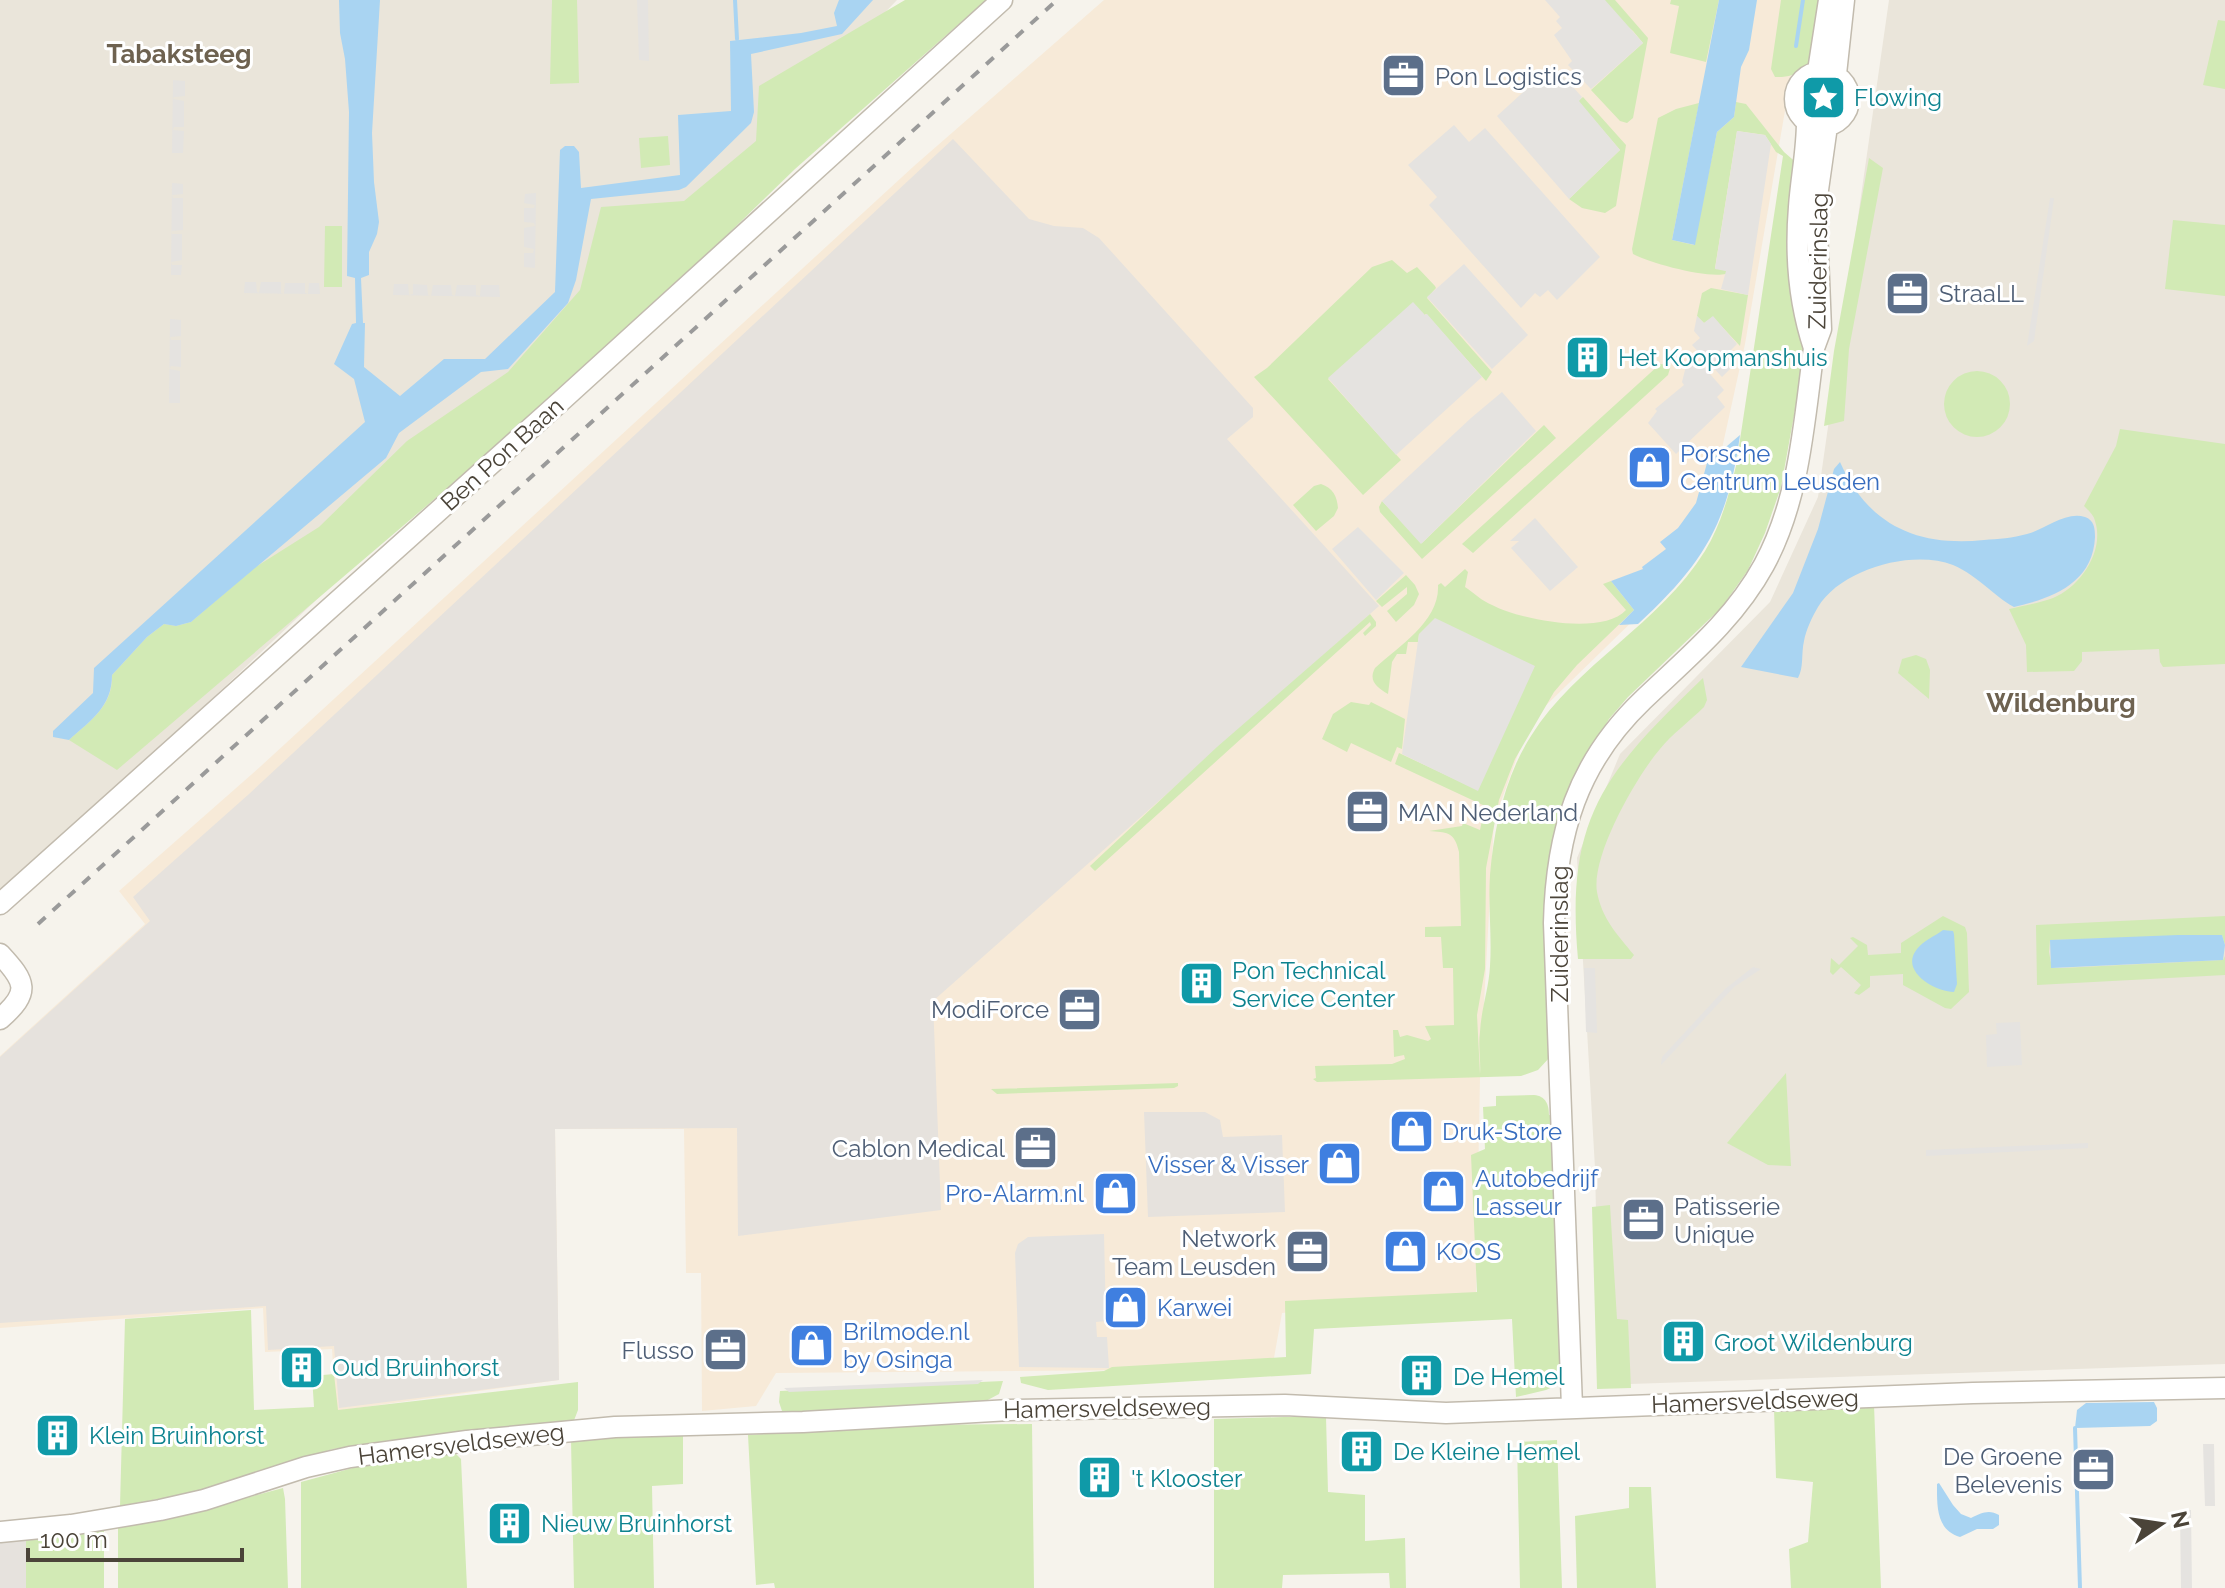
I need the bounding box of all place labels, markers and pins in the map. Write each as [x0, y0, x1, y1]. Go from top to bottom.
office icon: Pon Logistics [1380, 52, 1428, 100]
place label: Pon Logistics [1435, 62, 1582, 91]
place icon: Flowing [1799, 73, 1847, 121]
place label: Flowing [1854, 83, 1942, 112]
office icon: StraaLL [1884, 269, 1932, 317]
place label: StraaLL [1939, 279, 2024, 308]
building icon: Het Koopmanshuis [1563, 333, 1611, 381]
place label: Het Koopmanshuis [1618, 343, 1828, 372]
place label: Porsche Centrum Leusden [1680, 439, 1880, 496]
shop icon: Porsche Centrum Leusden [1625, 443, 1673, 491]
office icon: MAN Nederland [1343, 788, 1391, 836]
place label: MAN Nederland [1398, 798, 1578, 827]
place label: Pon Technical Service Center [1232, 956, 1396, 1013]
building icon: Pon Technical Service Center [1177, 960, 1225, 1008]
office icon: ModiForce [1056, 985, 1104, 1033]
place label: ModiForce [931, 995, 1049, 1024]
shop icon: Druk-Store [1387, 1107, 1435, 1155]
place label: Druk-Store [1442, 1117, 1562, 1146]
office icon: Cablon Medical [1012, 1124, 1060, 1172]
place label: Cablon Medical [832, 1134, 1005, 1163]
shop icon: Visser & Visser [1316, 1140, 1364, 1188]
place label: Visser & Visser [1148, 1150, 1310, 1179]
place label: Autobedrijf Lasseur [1475, 1164, 1599, 1221]
shop icon: Autobedrijf Lasseur [1420, 1168, 1468, 1216]
shop icon: Pro-Alarm.nl [1091, 1169, 1139, 1217]
place label: Pro-Alarm.nl [945, 1179, 1084, 1208]
place label: Patisserie Unique [1674, 1192, 1780, 1249]
office icon: Patisserie Unique [1619, 1196, 1667, 1244]
place label: Network Team Leusden [1112, 1224, 1276, 1281]
shop icon: KOOS [1381, 1227, 1429, 1275]
office icon: Network Team Leusden [1283, 1228, 1331, 1276]
place label: KOOS [1436, 1237, 1501, 1266]
shop icon: Karwei [1102, 1283, 1150, 1331]
place label: Karwei [1157, 1293, 1232, 1322]
place label: Brilmode.nl by Osinga [843, 1317, 970, 1374]
building icon: Groot Wildenburg [1659, 1318, 1707, 1366]
shop icon: Brilmode.nl by Osinga [788, 1321, 836, 1369]
office icon: Flusso [701, 1326, 749, 1374]
place label: Groot Wildenburg [1714, 1328, 1913, 1357]
place label: Flusso [622, 1336, 694, 1365]
building icon: Oud Bruinhorst [277, 1343, 325, 1391]
building icon: De Hemel [1398, 1352, 1446, 1400]
place label: Oud Bruinhorst [332, 1353, 500, 1382]
place label: De Hemel [1453, 1362, 1565, 1391]
building icon: Klein Bruinhorst [34, 1411, 82, 1459]
place label: Klein Bruinhorst [89, 1421, 265, 1450]
building icon: De Kleine Hemel [1338, 1427, 1386, 1475]
place label: De Kleine Hemel [1393, 1437, 1581, 1466]
place label: De Groene Belevenis [1943, 1442, 2062, 1499]
office icon: De Groene Belevenis [2069, 1446, 2117, 1494]
building icon: 't Klooster [1076, 1454, 1124, 1502]
place label: 't Klooster [1131, 1464, 1243, 1493]
building icon: Nieuw Bruinhorst [486, 1499, 534, 1547]
place label: Nieuw Bruinhorst [541, 1509, 732, 1538]

